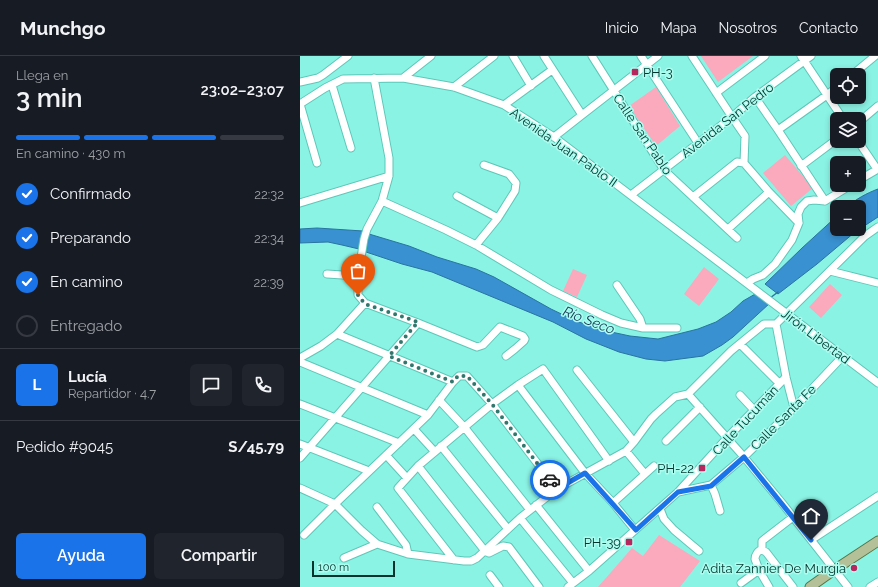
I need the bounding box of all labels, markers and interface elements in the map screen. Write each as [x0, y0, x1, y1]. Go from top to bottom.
text: Munchgo [20, 17, 105, 39]
text: Inicio [605, 20, 638, 36]
text: Mapa [660, 20, 697, 36]
text: Nosotros [719, 20, 777, 36]
text: Contacto [799, 20, 858, 36]
place label: PH-3 [643, 65, 673, 80]
marker: PH-3 [630, 67, 640, 77]
text: Llega en [16, 68, 68, 83]
map controls [830, 68, 866, 236]
button: locate [830, 68, 866, 104]
street label: Avenida San Pedro [678, 79, 777, 161]
text: 23:02–23:07 [201, 81, 284, 99]
text: 3 min [16, 83, 83, 113]
street label: Calle San Pablo [610, 91, 675, 178]
street label: Avenida Juan Pablo II [507, 105, 620, 190]
button: layers [830, 112, 866, 148]
text: En camino · 430 m [16, 146, 125, 161]
button: + [830, 156, 866, 192]
icon: check [16, 183, 38, 205]
text: Confirmado [50, 185, 131, 203]
text: 22:32 [254, 187, 284, 202]
button: − [830, 200, 866, 236]
icon: check [16, 227, 38, 249]
text: Preparando [50, 229, 131, 247]
text: 22:34 [254, 231, 284, 246]
pin [341, 254, 375, 295]
icon: bag [347, 260, 369, 282]
icon: check [16, 271, 38, 293]
text: En camino [50, 273, 123, 291]
text: 22:39 [253, 275, 284, 290]
water label: Río Seco [561, 303, 617, 337]
street label: Jirón Libertad [778, 306, 853, 367]
text: Entregado [50, 317, 122, 335]
button: chat [190, 364, 232, 406]
button: phone [242, 364, 284, 406]
text: Lucía [68, 368, 107, 386]
text: L [33, 376, 41, 394]
street label: Calle Santa Fe [748, 381, 819, 453]
street label: Calle Tucumán [709, 382, 781, 458]
text: Repartidor · 4.7 [68, 386, 156, 401]
text: Pedido #9045 [16, 438, 113, 456]
text: S/45.79 [228, 438, 284, 456]
courier [530, 460, 570, 500]
place label: PH-22 [657, 461, 694, 476]
marker: PH-22 [697, 463, 707, 473]
icon: car [539, 469, 561, 491]
pin [794, 499, 828, 540]
icon: home [800, 505, 822, 527]
button: Ayuda [16, 533, 146, 579]
button: Compartir [154, 533, 284, 579]
place label: PH-39 [584, 535, 621, 550]
marker: PH-39 [624, 537, 634, 547]
scale bar [312, 559, 395, 578]
text: 100 m [318, 561, 349, 574]
place label: Adita Zannier De Murgia [702, 561, 846, 576]
marker: Adita Zannier De Murgia [849, 563, 859, 573]

